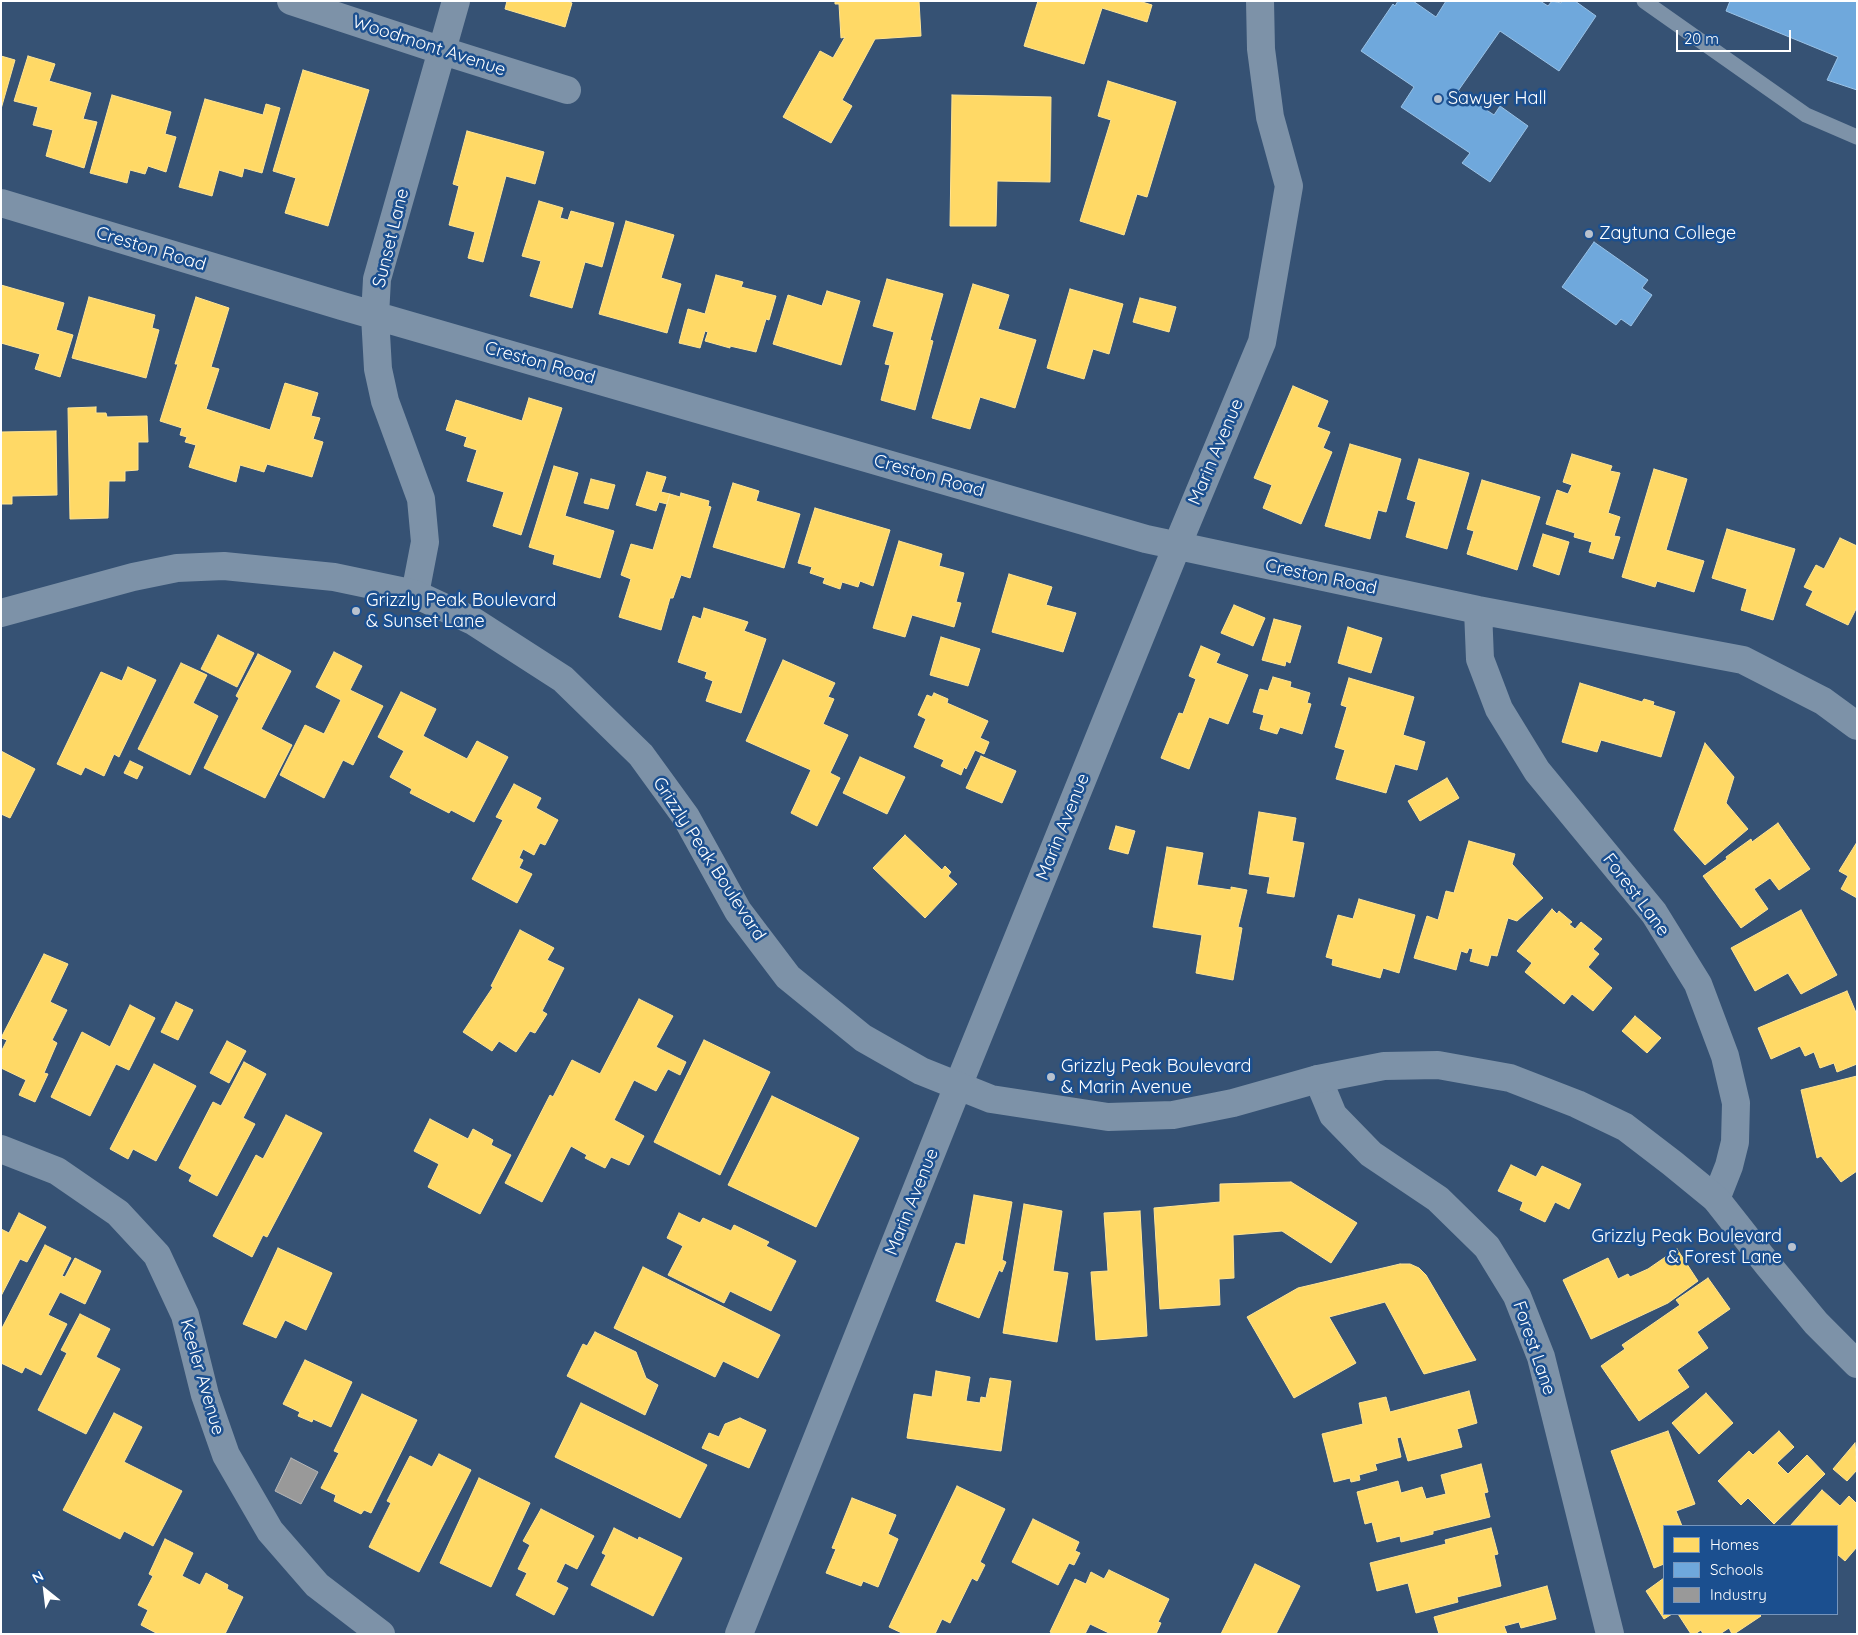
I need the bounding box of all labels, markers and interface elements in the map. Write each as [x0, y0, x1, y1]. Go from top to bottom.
street label: Woodmont Avenue [350, 11, 508, 81]
scale bar [1678, 20, 1793, 52]
text: 20 m [1684, 29, 1719, 48]
place label: Sawyer Hall [1448, 88, 1547, 110]
marker: Sawyer Hall [1432, 93, 1444, 105]
street label: Sunset Lane [368, 186, 414, 290]
street label: Creston Road [93, 222, 209, 276]
place label: Zaytuna College [1599, 223, 1736, 245]
marker: Zaytuna College [1583, 228, 1595, 240]
street label: Creston Road [482, 337, 598, 389]
street label: Marin Avenue [1184, 396, 1248, 508]
street label: Creston Road [871, 450, 987, 502]
street label: Creston Road [1263, 555, 1379, 599]
place label: Grizzly Peak Boulevard & Sunset Lane [366, 590, 556, 632]
marker: Grizzly Peak Boulevard & Sunset Lane [350, 605, 362, 617]
street label: Marin Avenue [1032, 770, 1094, 884]
street label: Grizzly Peak Boulevard [648, 773, 770, 945]
street label: Forest Lane [1598, 849, 1674, 941]
place label: Grizzly Peak Boulevard & Marin Avenue [1061, 1056, 1251, 1098]
marker: Grizzly Peak Boulevard & Marin Avenue [1045, 1071, 1057, 1083]
street label: Marin Avenue [881, 1145, 943, 1259]
place label: Grizzly Peak Boulevard & Forest Lane [1592, 1226, 1782, 1268]
marker: Grizzly Peak Boulevard & Forest Lane [1786, 1241, 1798, 1253]
street label: Forest Lane [1508, 1298, 1560, 1398]
street label: Keeler Avenue [175, 1317, 229, 1437]
legend [1663, 1525, 1838, 1615]
text: Homes [1710, 1535, 1759, 1554]
text: Schools [1710, 1560, 1763, 1579]
north arrow [20, 1565, 70, 1615]
text: N [29, 1567, 47, 1587]
text: Industry [1710, 1585, 1767, 1604]

